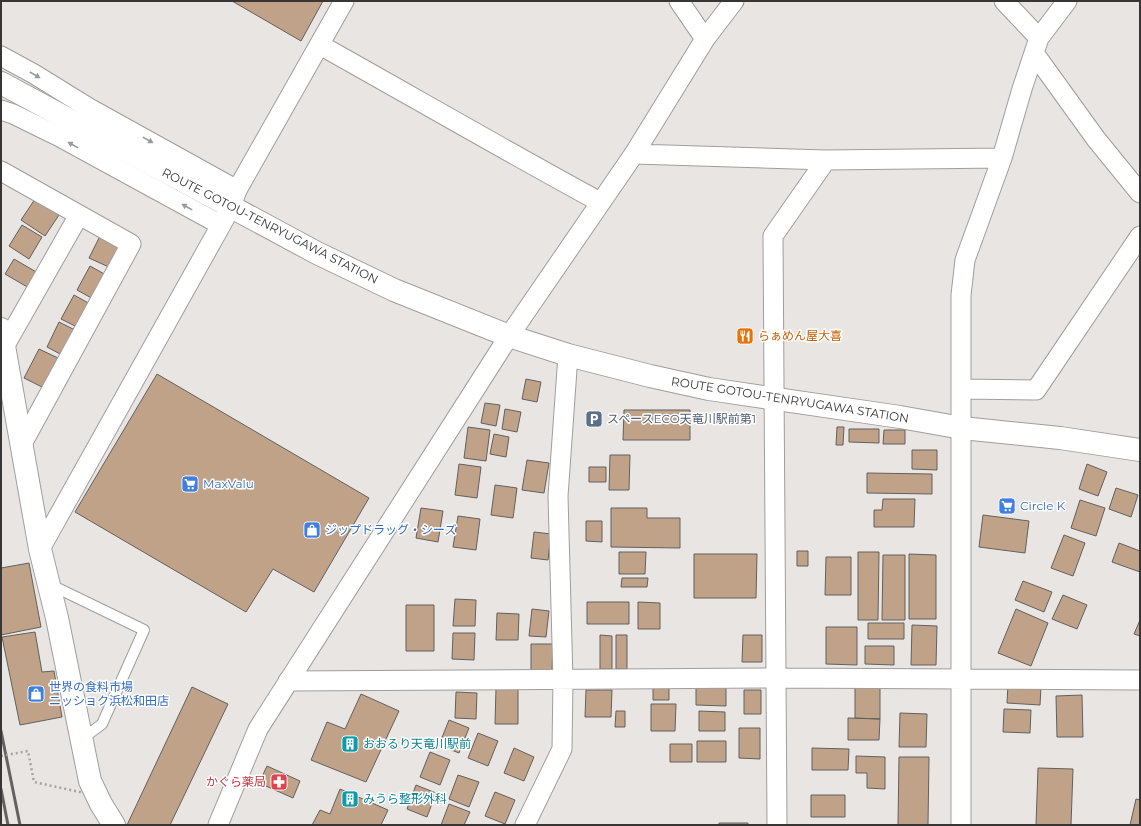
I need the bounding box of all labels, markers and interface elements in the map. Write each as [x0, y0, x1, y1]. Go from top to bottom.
one-way arrow [29, 71, 41, 78]
one-way arrow [142, 137, 153, 144]
one-way arrow [67, 141, 79, 148]
street label: ROUTE GOTOU-TENRYUGAWA STATION [160, 164, 381, 287]
one-way arrow [181, 203, 193, 210]
restaurant icon: らぁめん屋大喜 [735, 326, 755, 346]
place label: らぁめん屋大喜 [758, 328, 842, 343]
street label: ROUTE GOTOU-TENRYUGAWA STATION [670, 373, 910, 426]
parking icon: スペースECO天竜川駅前第1 [584, 409, 604, 429]
place label: スペースECO天竜川駅前第1 [607, 411, 756, 426]
supermarket icon: MaxValu [180, 474, 200, 494]
place label: MaxValu [203, 476, 254, 491]
supermarket icon: Circle K [997, 496, 1017, 516]
place label: Circle K [1020, 498, 1066, 513]
shop icon: ジップドラッグ・シーズ [302, 520, 322, 540]
place label: ジップドラッグ・シーズ [325, 522, 456, 537]
place label: 世界の食料市場 ニッショク浜松和田店 [49, 679, 169, 708]
shop icon: 世界の食料市場 ニッショク浜松和田店 [26, 684, 46, 704]
building icon: おおるり天竜川駅前 [340, 734, 360, 754]
place label: おおるり天竜川駅前 [363, 736, 471, 751]
pharmacy icon: かぐら薬局 [269, 772, 289, 792]
place label: かぐら薬局 [206, 774, 266, 789]
building icon: みうら整形外科 [340, 789, 360, 809]
place label: みうら整形外科 [363, 791, 447, 806]

